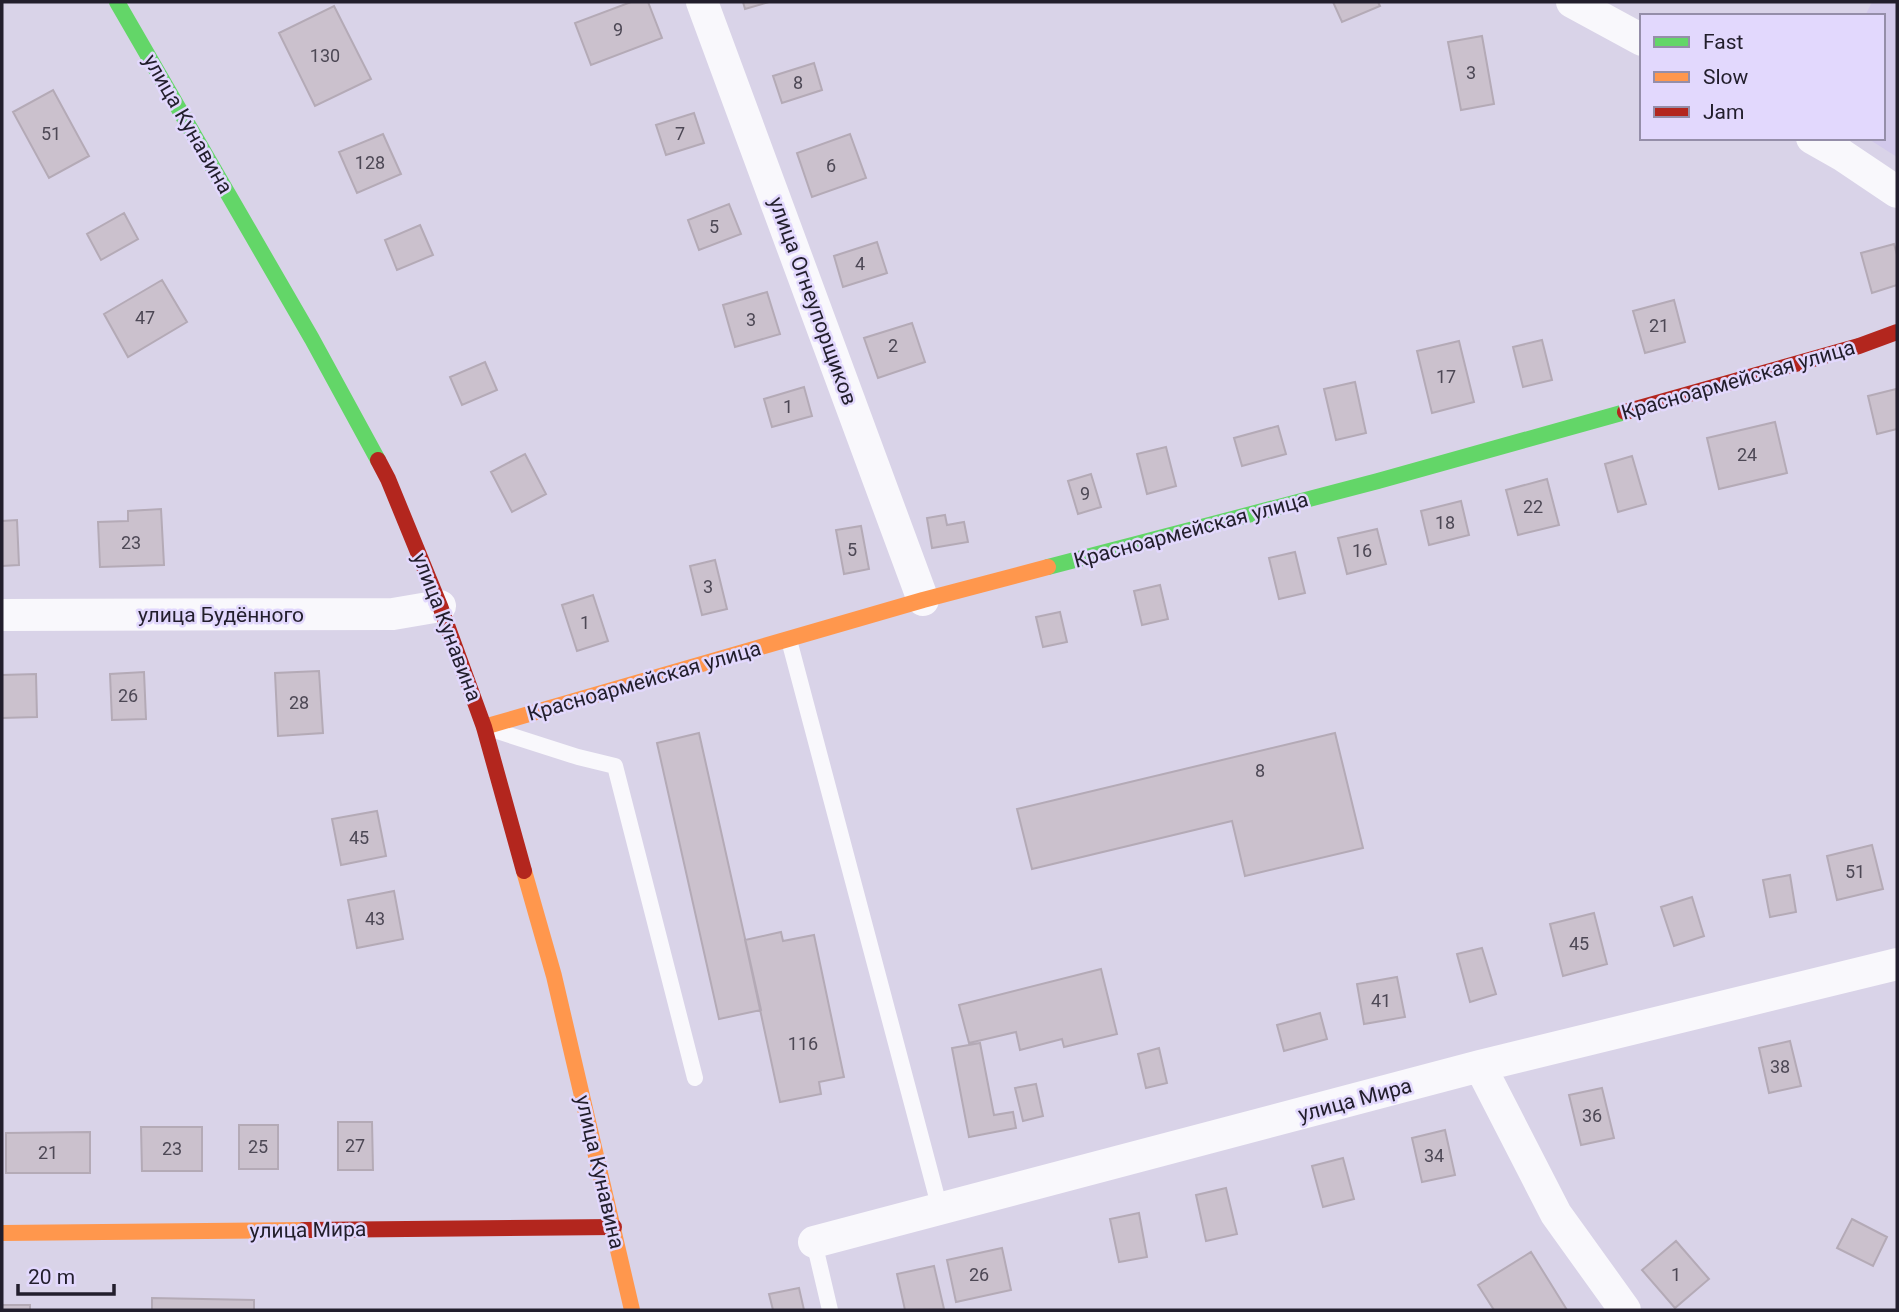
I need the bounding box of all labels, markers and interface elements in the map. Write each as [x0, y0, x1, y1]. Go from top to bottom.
legend [1640, 14, 1885, 140]
house number: 9 [613, 19, 623, 40]
text: Fast [1703, 30, 1744, 54]
house number: 130 [310, 45, 340, 66]
street label: улица Кунавина [138, 50, 238, 198]
house number: 3 [1466, 62, 1476, 83]
text: Slow [1703, 65, 1749, 89]
house number: 8 [793, 72, 803, 93]
text: Jam [1703, 100, 1744, 124]
house number: 51 [41, 123, 61, 144]
house number: 7 [675, 123, 685, 144]
house number: 128 [355, 152, 385, 173]
house number: 6 [826, 155, 836, 176]
street label: улица Огнеупорщиков [764, 194, 862, 408]
house number: 5 [709, 216, 719, 237]
house number: 4 [855, 253, 865, 274]
house number: 47 [135, 307, 155, 328]
house number: 3 [746, 309, 756, 330]
house number: 21 [1649, 315, 1669, 336]
house number: 2 [888, 335, 898, 356]
street label: Красноармейская улица [1618, 335, 1858, 425]
house number: 17 [1436, 366, 1456, 387]
house number: 1 [783, 396, 793, 417]
house number: 24 [1737, 444, 1757, 465]
house number: 9 [1080, 483, 1090, 504]
street label: Красноармейская улица [1071, 487, 1311, 573]
house number: 22 [1523, 496, 1543, 517]
house number: 18 [1435, 512, 1455, 533]
house number: 23 [121, 532, 141, 553]
house number: 5 [847, 539, 857, 560]
house number: 16 [1352, 540, 1372, 561]
street label: улица Кунавина [408, 549, 486, 705]
house number: 3 [703, 576, 713, 597]
street label: улица Будённого [138, 603, 304, 627]
house number: 1 [580, 612, 590, 633]
street label: Красноармейская улица [524, 636, 764, 726]
house number: 26 [118, 685, 138, 706]
house number: 28 [289, 692, 309, 713]
house number: 8 [1255, 760, 1265, 781]
house number: 45 [349, 827, 369, 848]
house number: 51 [1845, 861, 1865, 882]
house number: 43 [365, 908, 385, 929]
house number: 45 [1569, 933, 1589, 954]
house number: 41 [1371, 990, 1391, 1011]
house number: 116 [788, 1033, 818, 1054]
house number: 38 [1770, 1056, 1790, 1077]
street label: улица Мира [1296, 1073, 1414, 1127]
street label: улица Кунавина [571, 1093, 629, 1251]
house number: 36 [1582, 1105, 1602, 1126]
house number: 27 [345, 1135, 365, 1156]
house number: 25 [248, 1136, 268, 1157]
house number: 23 [162, 1138, 182, 1159]
house number: 21 [38, 1142, 58, 1163]
house number: 34 [1424, 1145, 1444, 1166]
street label: улица Мира [250, 1217, 366, 1243]
scale bar [18, 1252, 114, 1296]
house number: 26 [969, 1264, 989, 1285]
house number: 1 [1671, 1264, 1681, 1285]
text: 20 m [28, 1265, 75, 1289]

